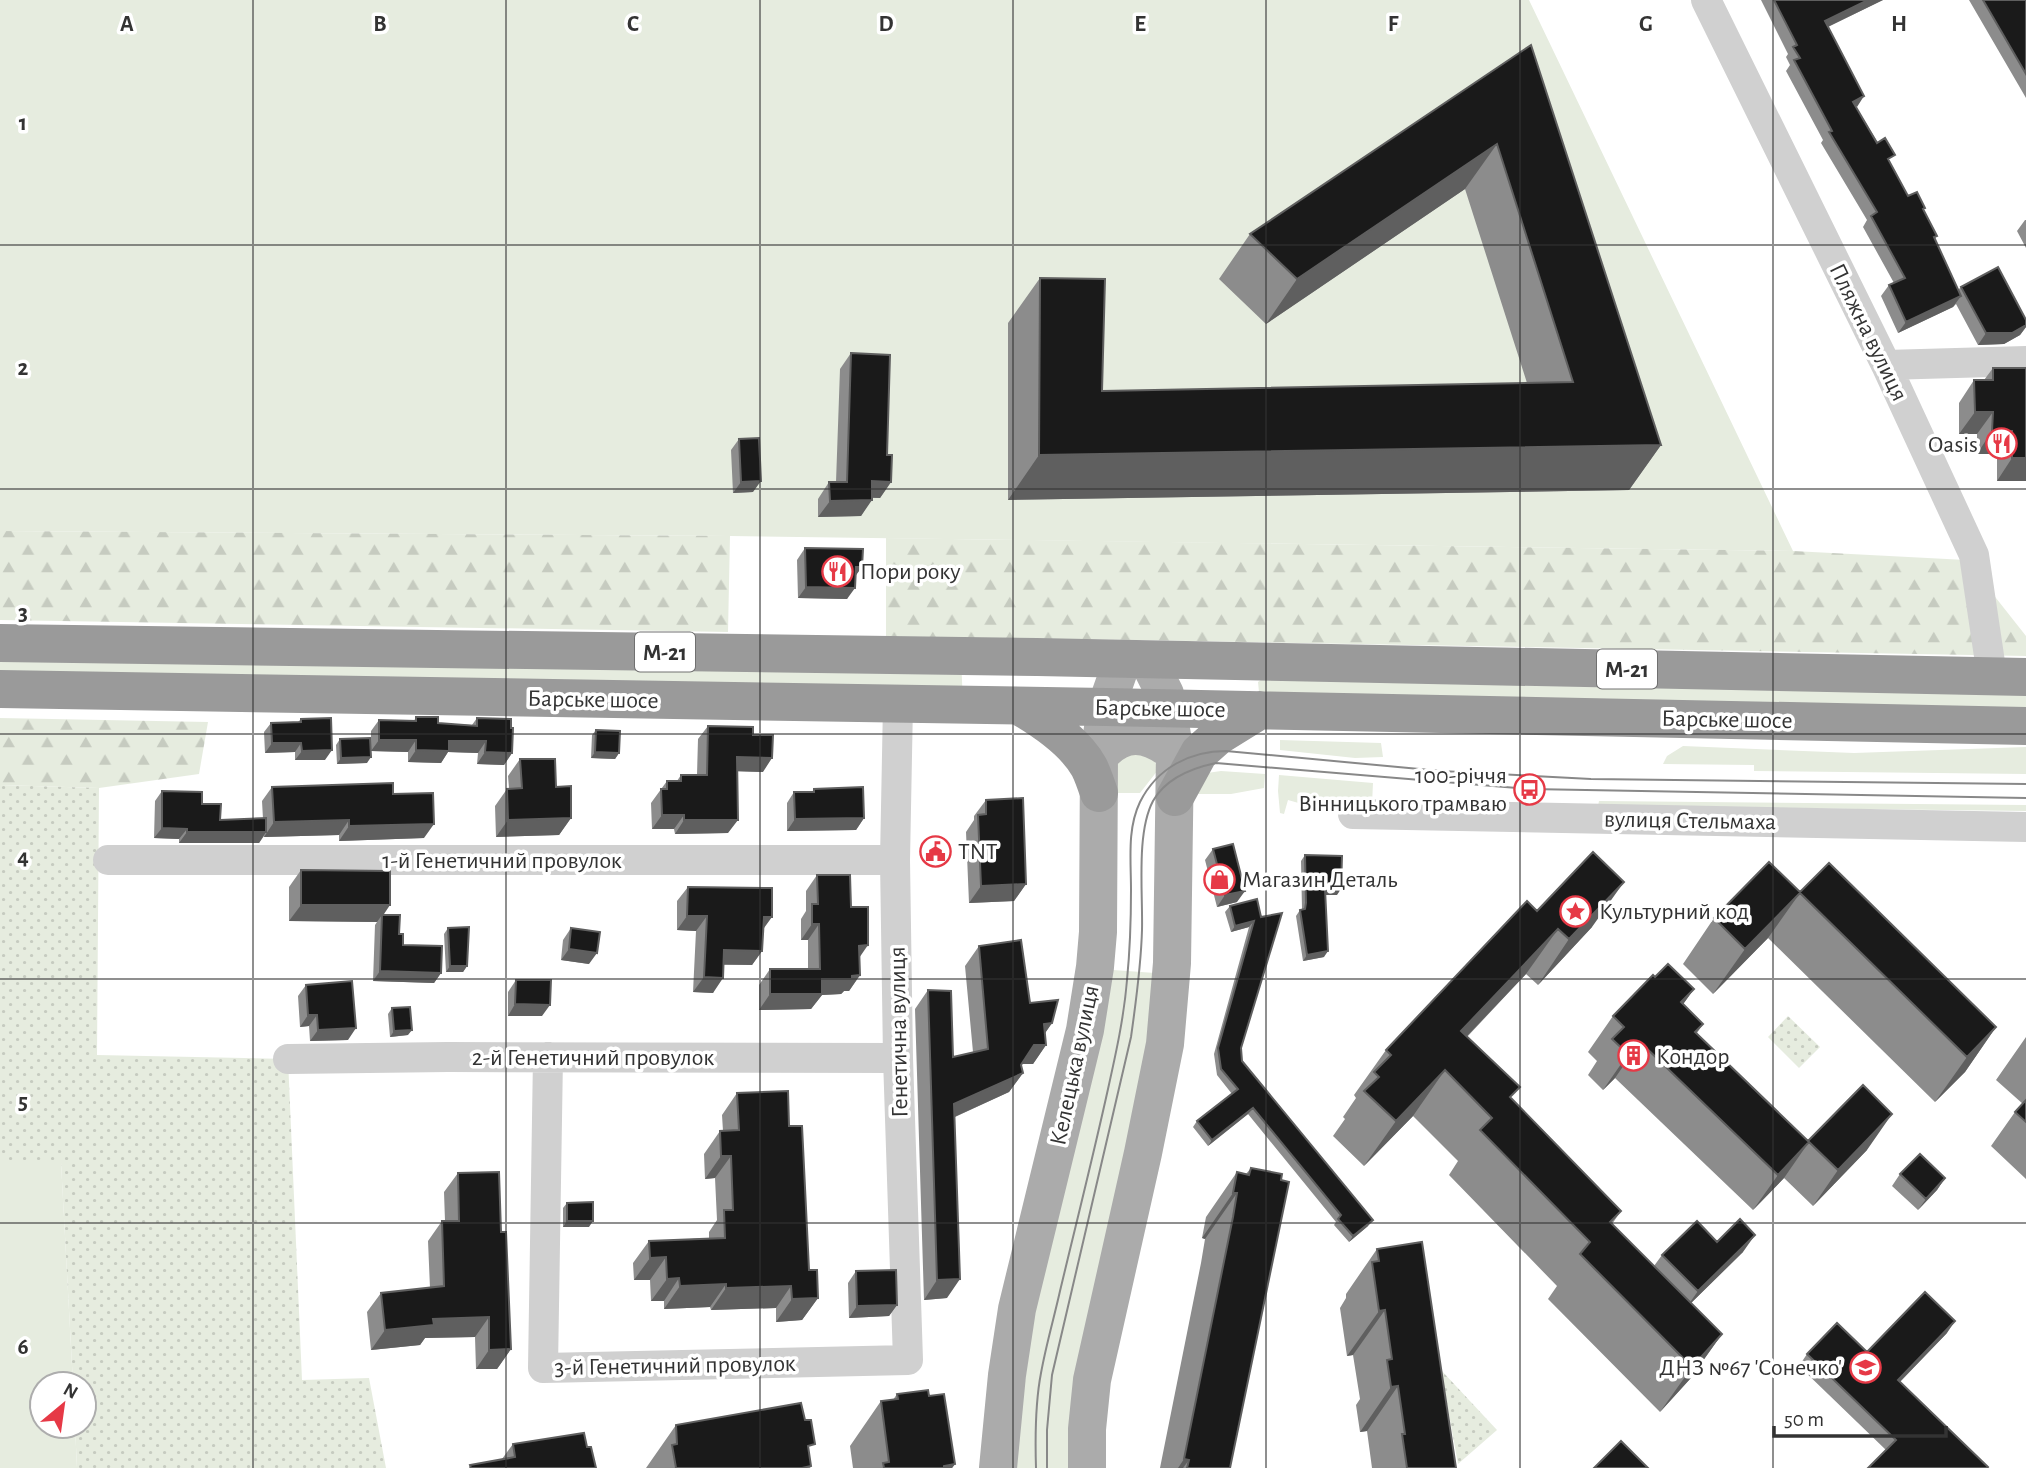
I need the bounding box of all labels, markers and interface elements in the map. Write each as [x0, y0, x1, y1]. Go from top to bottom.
text: A [120, 13, 134, 36]
text: B [373, 13, 387, 36]
text: C [627, 13, 639, 36]
text: D [878, 13, 894, 36]
text: E [1134, 13, 1146, 36]
text: F [1388, 13, 1399, 36]
text: G [1639, 13, 1653, 36]
text: H [1891, 13, 1907, 36]
text: 1 [19, 112, 27, 135]
street label: Пляжна вулиця [1825, 260, 1912, 405]
text: 2 [18, 357, 29, 380]
restaurant icon: Oasis [1984, 427, 2018, 461]
place label: Oasis [1928, 433, 1978, 457]
restaurant icon: Пори року [820, 554, 854, 588]
place label: Пори року [860, 560, 961, 584]
text: 3 [18, 602, 28, 625]
road number: М-21 [635, 632, 695, 672]
road number: М-21 [1597, 650, 1657, 688]
street label: Барське шосе [527, 687, 659, 713]
street label: Барське шосе [1094, 696, 1226, 722]
street label: Барське шосе [1661, 707, 1793, 733]
place label: 100-річчя Вінницького трамваю [1298, 764, 1507, 816]
bus stop icon: 100-річчя Вінницького трамваю [1513, 772, 1547, 806]
street label: вулиця Стельмаха [1604, 807, 1776, 835]
public building icon: TNT [918, 834, 952, 868]
place label: TNT [958, 840, 998, 864]
text: 4 [17, 846, 29, 869]
street label: 1-й Генетичний провулок [382, 849, 622, 873]
shop icon: Магазин Деталь [1202, 862, 1236, 896]
place label: Магазин Деталь [1242, 868, 1397, 892]
place icon: Культурний код [1559, 894, 1593, 928]
place label: Культурний код [1599, 900, 1749, 924]
street label: Генетична вулиця [886, 946, 912, 1118]
street label: Келецька вулиця [1046, 983, 1104, 1147]
building icon: Кондор [1616, 1039, 1650, 1073]
place label: Кондор [1656, 1045, 1730, 1069]
street label: 2-й Генетичний провулок [472, 1046, 714, 1070]
text: 5 [18, 1091, 28, 1114]
text: 6 [17, 1336, 29, 1359]
school or university icon: ДНЗ №67 'Сонечко' [1848, 1350, 1882, 1384]
street label: 3-й Генетичний провулок [554, 1352, 796, 1380]
place label: ДНЗ №67 'Сонечко' [1659, 1356, 1842, 1380]
north arrow [28, 1370, 98, 1440]
text: N [60, 1380, 81, 1403]
scale bar [1774, 1394, 1946, 1438]
text: 50 m [1784, 1409, 1824, 1430]

